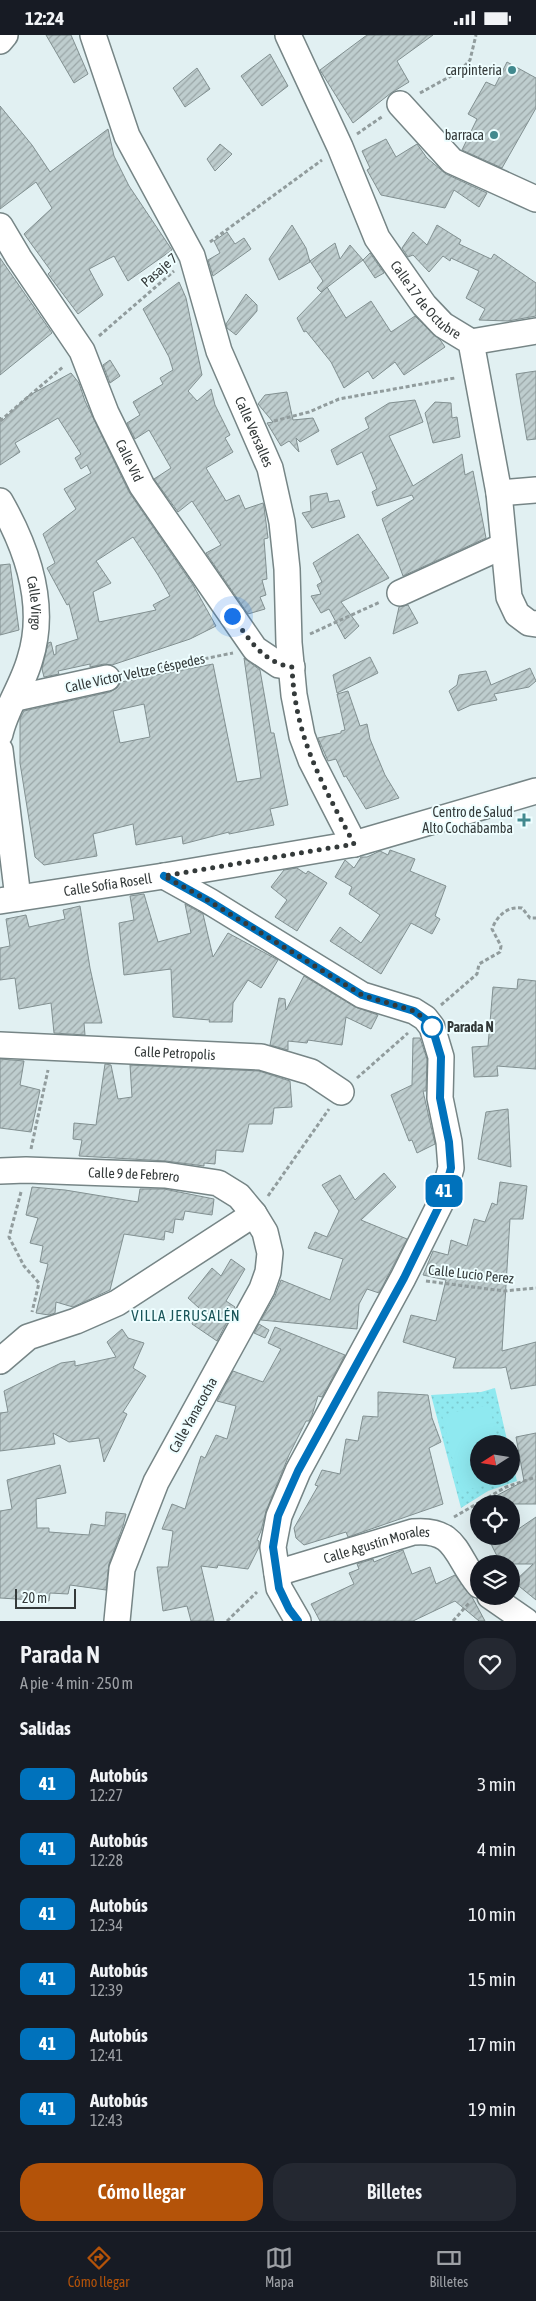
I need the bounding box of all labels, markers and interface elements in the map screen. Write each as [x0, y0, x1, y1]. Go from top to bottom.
text: 12:24 [25, 7, 64, 29]
place label: carpinteria [445, 62, 502, 78]
marker: carpinteria [506, 64, 518, 76]
place label: barraca [445, 127, 484, 143]
marker: barraca [488, 129, 500, 141]
street label: Pasaje 7 [138, 250, 180, 290]
street label: Calle 17 de Octubre [387, 257, 464, 342]
street label: Calle Versalles [232, 394, 277, 470]
street label: Calle Vid [112, 437, 147, 484]
street label: Calle Virgo [23, 574, 44, 631]
your location [220, 604, 245, 629]
street label: Calle Víctor Veltze Céspedes [64, 650, 206, 696]
place label: Centro de Salud Alto Cochabamba [422, 804, 513, 836]
marker: Centro de Salud Alto Cochabamba [517, 813, 531, 827]
street label: Calle Sofía Rosell [63, 870, 153, 899]
marker: Parada N [421, 1016, 443, 1038]
place label: Parada N [447, 1019, 494, 1035]
street label: Calle Petropolis [134, 1043, 216, 1063]
street label: Calle 9 de Febrero [88, 1164, 181, 1185]
line badge: 41 [422, 1175, 466, 1207]
text: 41 [436, 1180, 452, 1201]
street label: Calle Lucio Perez [427, 1262, 515, 1286]
district label: VILLA JERUSALÉN [131, 1307, 241, 1324]
street label: Calle Yanacocha [166, 1374, 220, 1456]
north arrow [470, 1435, 520, 1485]
map controls [470, 1435, 520, 1605]
button: locate [470, 1495, 520, 1545]
street label: Calle Agustín Morales [321, 1524, 431, 1567]
button: layers [470, 1555, 520, 1605]
scale bar [15, 1586, 76, 1609]
text: 20 m [22, 1590, 47, 1606]
button: heart [464, 1638, 516, 1690]
text: Parada N [20, 1641, 100, 1668]
text: A pie · 4 min · 250 m [20, 1674, 133, 1692]
text: Salidas [20, 1717, 71, 1739]
text: Autobús [90, 1764, 148, 1786]
text: 41 [39, 1773, 56, 1794]
text: 3 min [477, 1773, 516, 1795]
text: 12:27 [90, 1786, 123, 1804]
text: Autobús [90, 1829, 148, 1851]
text: 41 [39, 1838, 56, 1859]
text: 4 min [477, 1838, 516, 1860]
text: 12:28 [90, 1851, 123, 1869]
text: Autobús [90, 1894, 148, 1916]
text: 41 [39, 1903, 56, 1924]
text: 10 min [468, 1903, 516, 1925]
text: 12:34 [90, 1916, 123, 1934]
text: Autobús [90, 1959, 148, 1981]
text: 41 [39, 1968, 56, 1989]
text: 15 min [468, 1968, 516, 1990]
text: 12:39 [90, 1981, 123, 1999]
text: Autobús [90, 2024, 148, 2046]
text: 41 [39, 2033, 56, 2054]
text: 17 min [468, 2033, 516, 2055]
text: 12:41 [90, 2046, 123, 2064]
text: Autobús [90, 2089, 148, 2111]
text: 41 [39, 2098, 56, 2119]
text: 19 min [468, 2098, 516, 2120]
text: 12:43 [90, 2111, 123, 2129]
button: Cómo llegar [20, 2163, 263, 2221]
button: Billetes [273, 2163, 516, 2221]
tab: Cómo llegar [68, 2244, 129, 2290]
tab: Mapa [265, 2244, 294, 2290]
tab: Billetes [430, 2244, 468, 2290]

